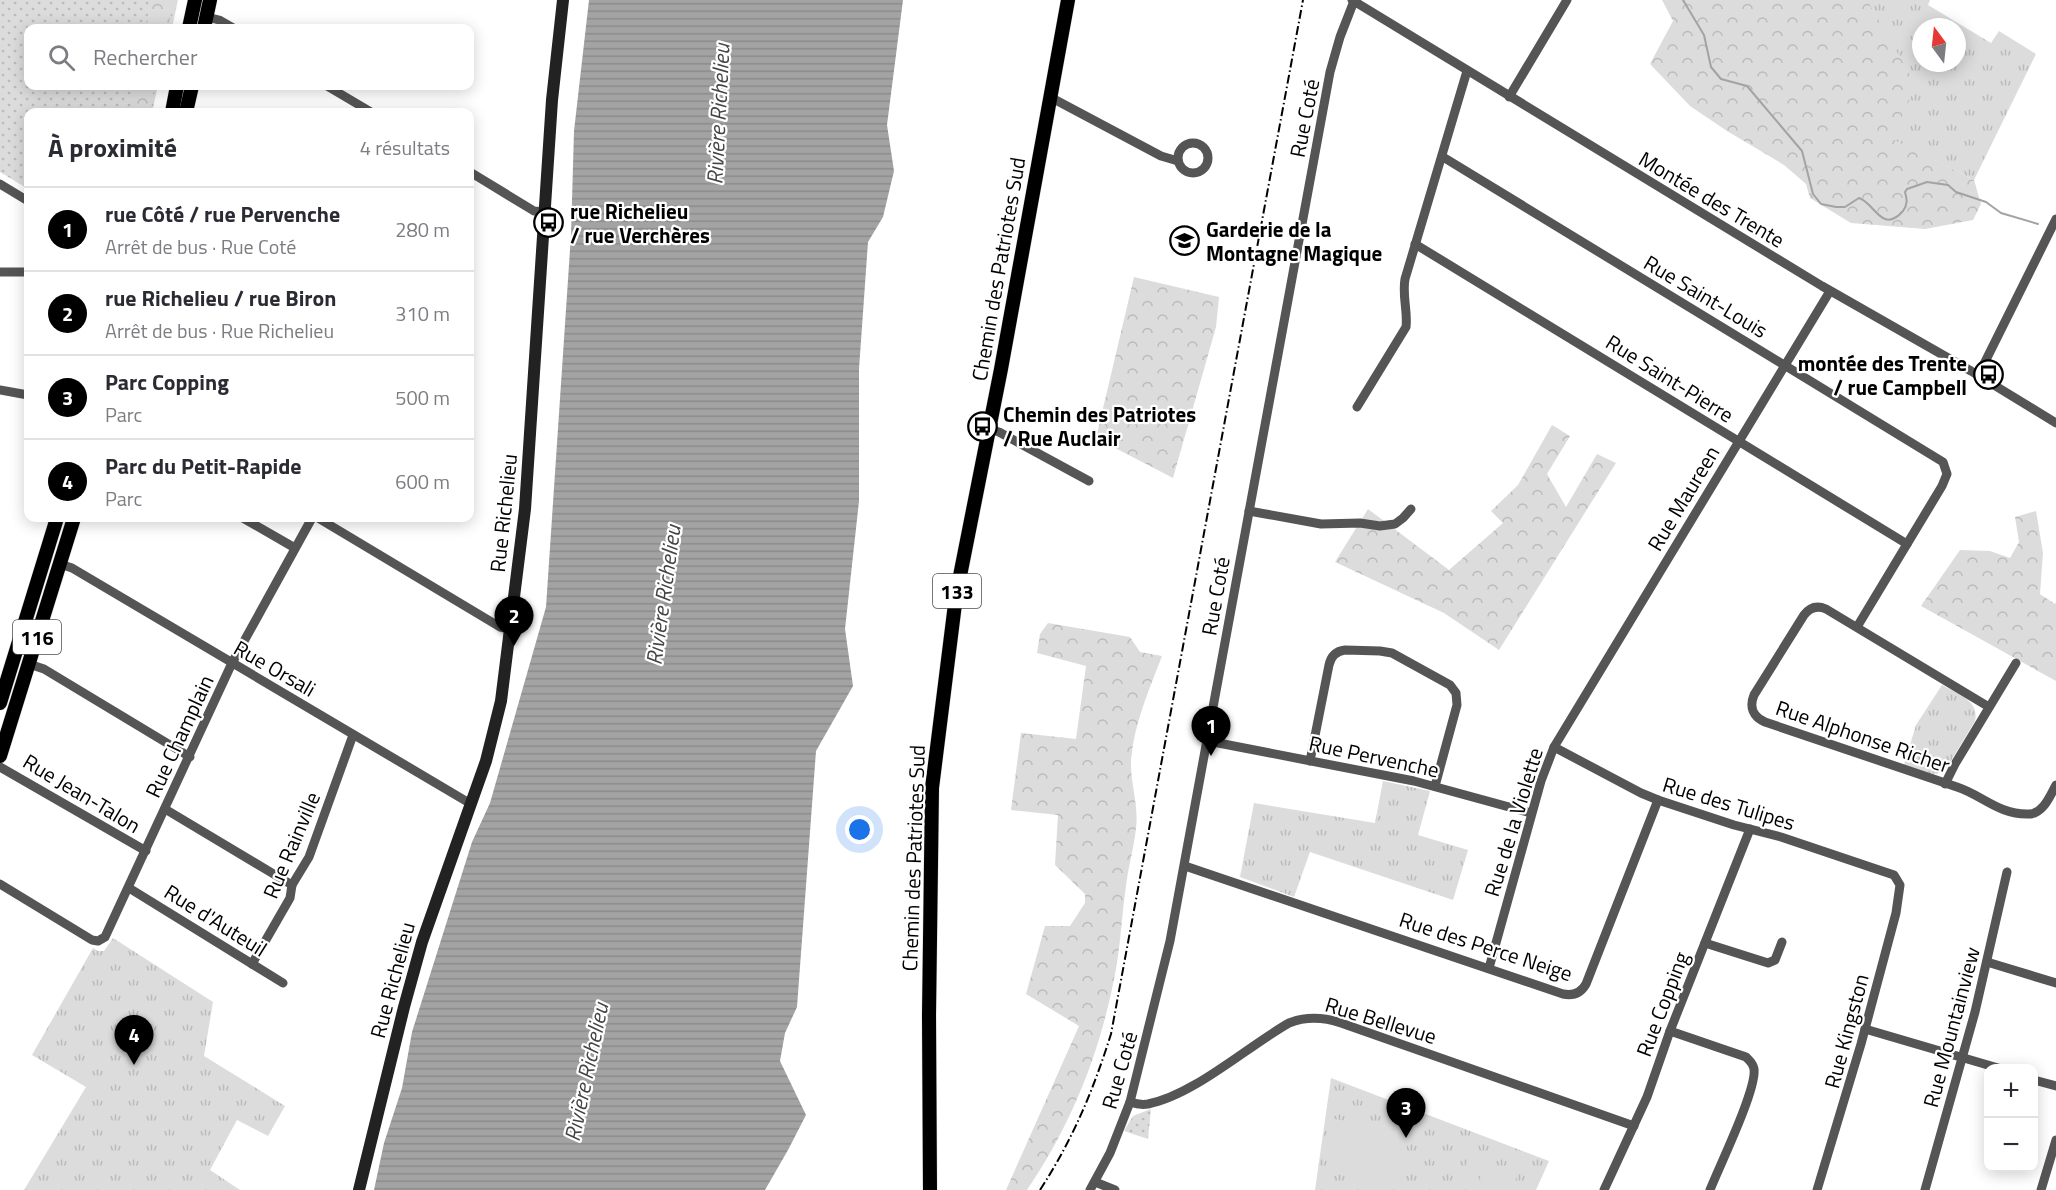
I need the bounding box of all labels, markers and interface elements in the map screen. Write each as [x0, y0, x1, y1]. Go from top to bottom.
north arrow [1912, 18, 1966, 72]
search box [24, 24, 474, 90]
text: Rechercher [93, 40, 198, 74]
icon: search [45, 41, 78, 74]
water label: Rivière Richelieu [697, 41, 739, 185]
street label: Rue Coté [1281, 76, 1327, 160]
text: À proximité [48, 128, 177, 167]
text: 4 résultats [360, 132, 450, 163]
street label: Montée des Trente [1633, 143, 1791, 255]
street label: Chemin des Patriotes Sud [963, 155, 1033, 383]
place label: rue Richelieu / rue Verchères [570, 195, 710, 251]
text: rue Côté / rue Pervenche [105, 197, 340, 231]
bus stop icon: rue Richelieu / rue Verchères [533, 207, 565, 239]
place label: Garderie de la Montagne Magique [1206, 213, 1382, 269]
text: 1 [62, 214, 73, 245]
text: 280 m [395, 214, 450, 245]
school or university icon: Garderie de la Montagne Magique [1169, 225, 1201, 257]
text: Arrêt de bus · Rue Coté [105, 231, 296, 262]
street label: Rue Saint-Louis [1638, 246, 1774, 346]
text: rue Richelieu / rue Biron [105, 281, 336, 315]
text: 2 [62, 298, 73, 329]
text: 310 m [395, 298, 450, 329]
text: Arrêt de bus · Rue Richelieu [105, 315, 334, 346]
street label: Rue Saint-Pierre [1600, 326, 1740, 430]
place label: montée des Trente / rue Campbell [1798, 347, 1967, 403]
bus stop icon: montée des Trente / rue Campbell [1972, 359, 2004, 391]
text: Parc Copping [105, 365, 229, 399]
text: 3 [62, 382, 73, 413]
text: 500 m [395, 382, 450, 413]
place label: Chemin des Patriotes / Rue Auclair [1003, 398, 1196, 454]
text: Parc [105, 399, 142, 430]
bus stop icon: Chemin des Patriotes / Rue Auclair [966, 410, 998, 442]
street label: Rue Maureen [1639, 439, 1727, 557]
text: Parc du Petit-Rapide [105, 449, 302, 483]
street label: Rue Richelieu [481, 452, 525, 574]
text: 4 [62, 466, 73, 497]
text: 600 m [395, 466, 450, 497]
text: Parc [105, 483, 142, 514]
water label: Rivière Richelieu [636, 521, 690, 667]
street label: Rue Coté [1192, 554, 1238, 638]
road number: 133 [933, 574, 981, 608]
pin: 2 [494, 596, 534, 646]
road number: 116 [13, 620, 61, 654]
street label: Rue Orsali [228, 632, 322, 704]
street label: Rue Champlain [137, 669, 221, 803]
street label: Rue Alphonse Richer [1772, 691, 1954, 781]
pin: 1 [1192, 706, 1230, 756]
street label: Rue Pervenche [1306, 727, 1442, 785]
street label: Chemin des Patriotes Sud [893, 744, 933, 972]
street label: Rue de la Violette [1475, 744, 1551, 900]
street label: Rue Jean-Talon [17, 745, 147, 841]
street label: Rue des Tulipes [1659, 768, 1799, 838]
street label: Rue Rainville [254, 787, 328, 903]
your location [845, 815, 874, 844]
street label: Rue d'Auteuil [158, 876, 274, 964]
street label: Rue des Perce Neige [1395, 903, 1577, 989]
street label: Rue Richelieu [361, 918, 423, 1042]
street label: Rue Mountainview [1914, 943, 1988, 1111]
street label: Rue Copping [1627, 947, 1697, 1061]
street label: Rue Kingston [1815, 970, 1877, 1092]
street label: Rue Bellevue [1321, 988, 1441, 1052]
water label: Rivière Richelieu [555, 998, 618, 1144]
pin: 4 [114, 1016, 154, 1065]
street label: Rue Coté [1093, 1027, 1145, 1113]
map controls [1984, 1064, 2038, 1172]
button: + [1984, 1064, 2038, 1118]
pin: 3 [1386, 1088, 1426, 1138]
button: − [1984, 1118, 2038, 1172]

